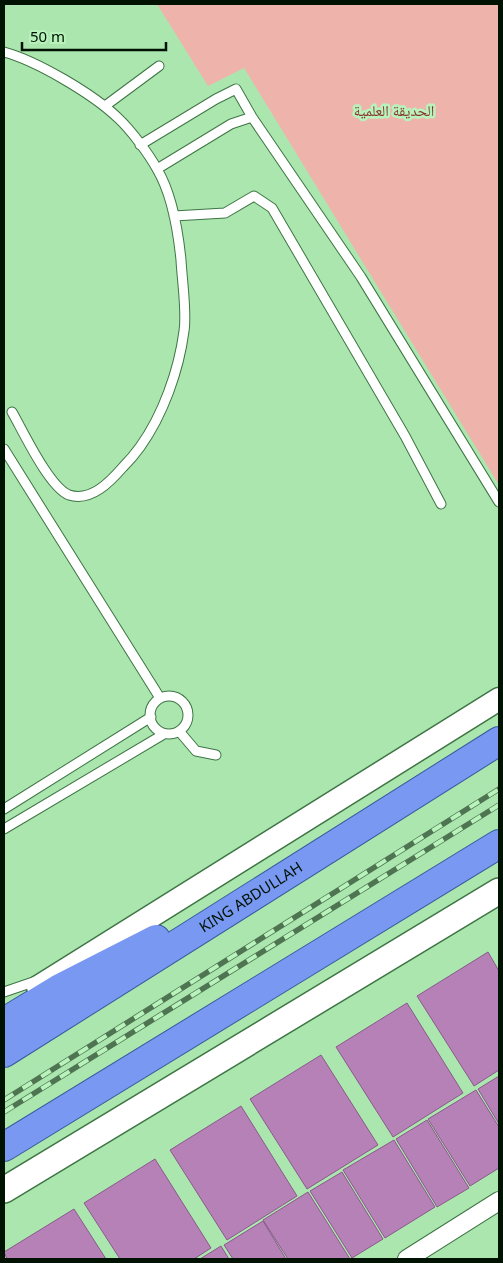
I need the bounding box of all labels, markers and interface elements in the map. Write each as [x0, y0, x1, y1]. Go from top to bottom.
scale bar [22, 20, 166, 52]
text: 50 m [30, 26, 65, 46]
park label: الحديقة العلمية [354, 100, 434, 120]
street label: KING ABDULLAH [195, 856, 306, 936]

